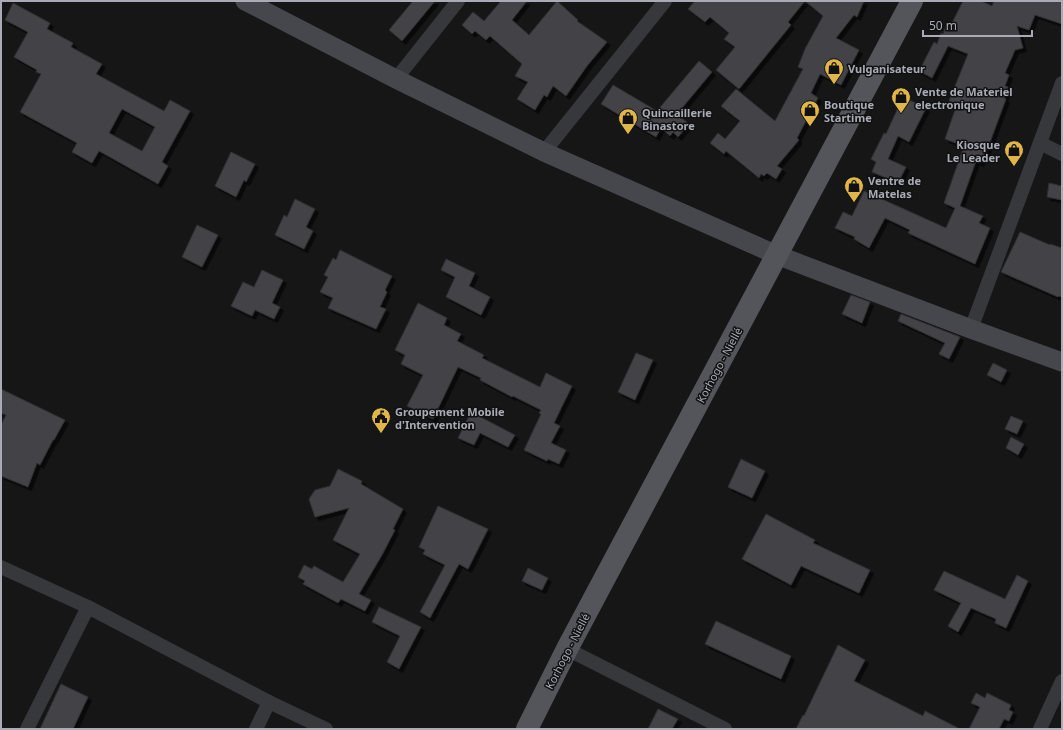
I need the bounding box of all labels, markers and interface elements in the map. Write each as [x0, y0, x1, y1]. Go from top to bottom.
scale bar [923, 12, 1032, 38]
text: 50 m [929, 17, 957, 34]
shop icon: Vulganisateur [823, 57, 845, 85]
place label: Vulganisateur [848, 61, 925, 76]
place label: Vente de Materiel electronique [915, 84, 1013, 112]
shop icon: Vente de Materiel electronique [890, 86, 912, 114]
place label: Boutique Startime [824, 97, 875, 125]
shop icon: Boutique Startime [799, 99, 821, 127]
place label: Quincaillerie Binastore [642, 105, 712, 133]
shop icon: Quincaillerie Binastore [617, 107, 639, 135]
place label: Kiosque Le Leader [947, 137, 1000, 165]
shop icon: Kiosque Le Leader [1003, 139, 1025, 167]
place label: Ventre de Matelas [868, 173, 921, 201]
shop icon: Ventre de Matelas [843, 175, 865, 203]
street label: Korhogo - Niellé [693, 325, 745, 405]
place label: Groupement Mobile d'Intervention [395, 404, 505, 432]
public building icon: Groupement Mobile d'Intervention [370, 406, 392, 434]
street label: Korhogo - Niellé [541, 610, 593, 692]

